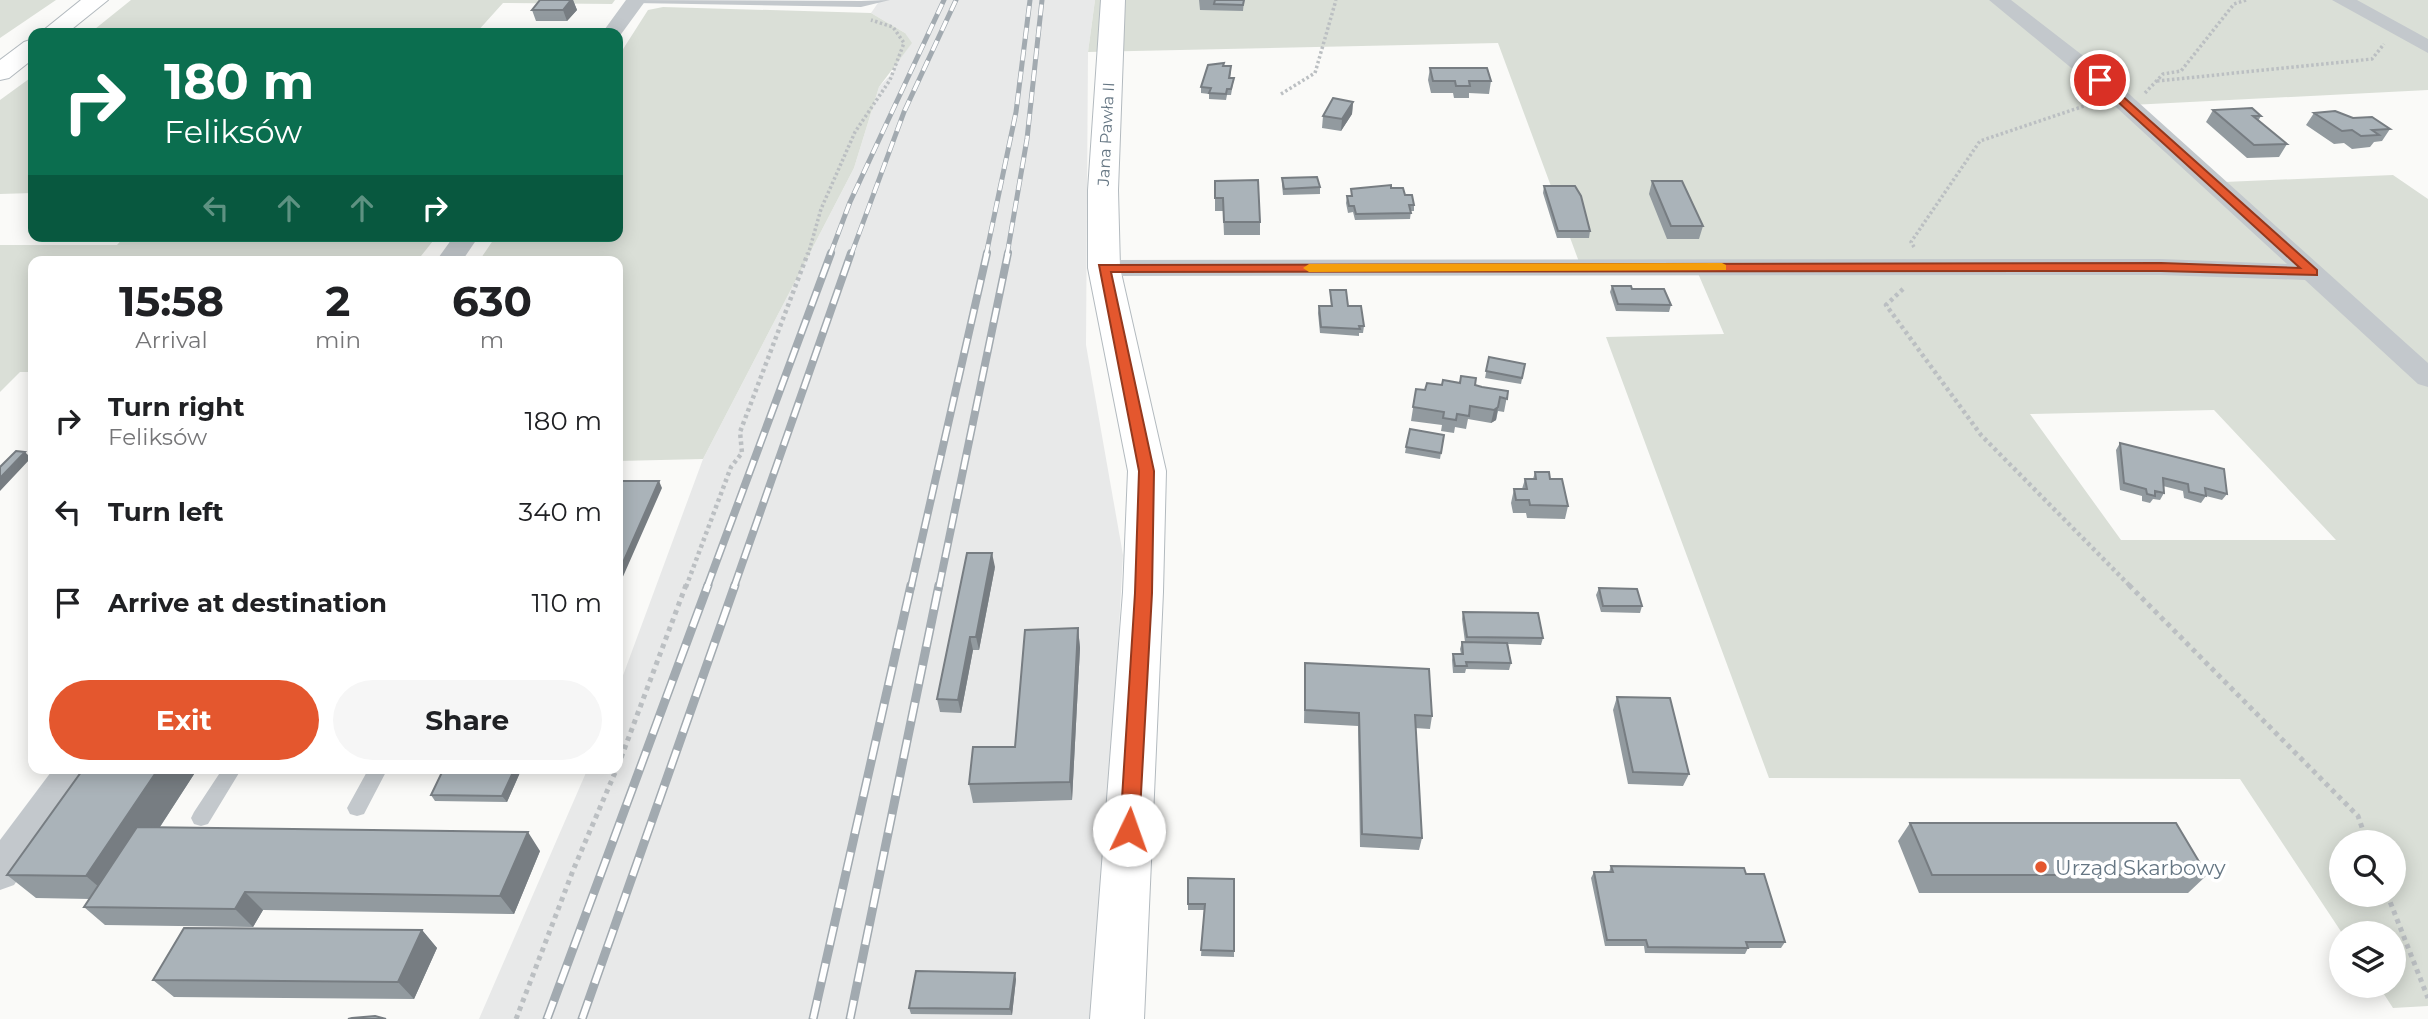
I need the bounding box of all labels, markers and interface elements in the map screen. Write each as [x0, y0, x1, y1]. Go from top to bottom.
pin [2070, 50, 2130, 110]
text: 180 m [164, 52, 314, 111]
icon: right [49, 56, 140, 147]
icon: arrive [2081, 61, 2119, 99]
street label: Jana Pawła II [1094, 82, 1118, 187]
text: Feliksów [164, 112, 302, 151]
icon: left [197, 189, 235, 227]
icon: ahead [270, 189, 308, 227]
icon: ahead [343, 189, 381, 227]
icon: right [416, 189, 454, 227]
text: 15:58 [119, 275, 224, 327]
text: 2 [326, 275, 350, 327]
text: 630 [452, 275, 532, 327]
text: Arrival [135, 326, 208, 354]
text: min [315, 326, 361, 354]
text: m [480, 326, 504, 354]
text: Turn right [108, 391, 244, 423]
icon: right [49, 402, 87, 440]
text: 180 m [524, 405, 602, 437]
text: Feliksów [108, 423, 207, 451]
icon: left [49, 493, 87, 531]
text: Turn left [108, 496, 224, 528]
text: 340 m [519, 496, 602, 528]
icon: arrive [49, 584, 87, 622]
text: Arrive at destination [108, 587, 387, 619]
text: 110 m [532, 587, 602, 619]
button: Exit [49, 680, 319, 760]
button: Share [333, 680, 602, 760]
position arrow [1092, 793, 1166, 867]
map controls [2329, 830, 2406, 998]
button: search [2329, 830, 2406, 907]
place label: Urząd Skarbowy [2055, 855, 2226, 880]
marker: Urząd Skarbowy [2033, 859, 2049, 875]
button: layers [2329, 921, 2406, 998]

